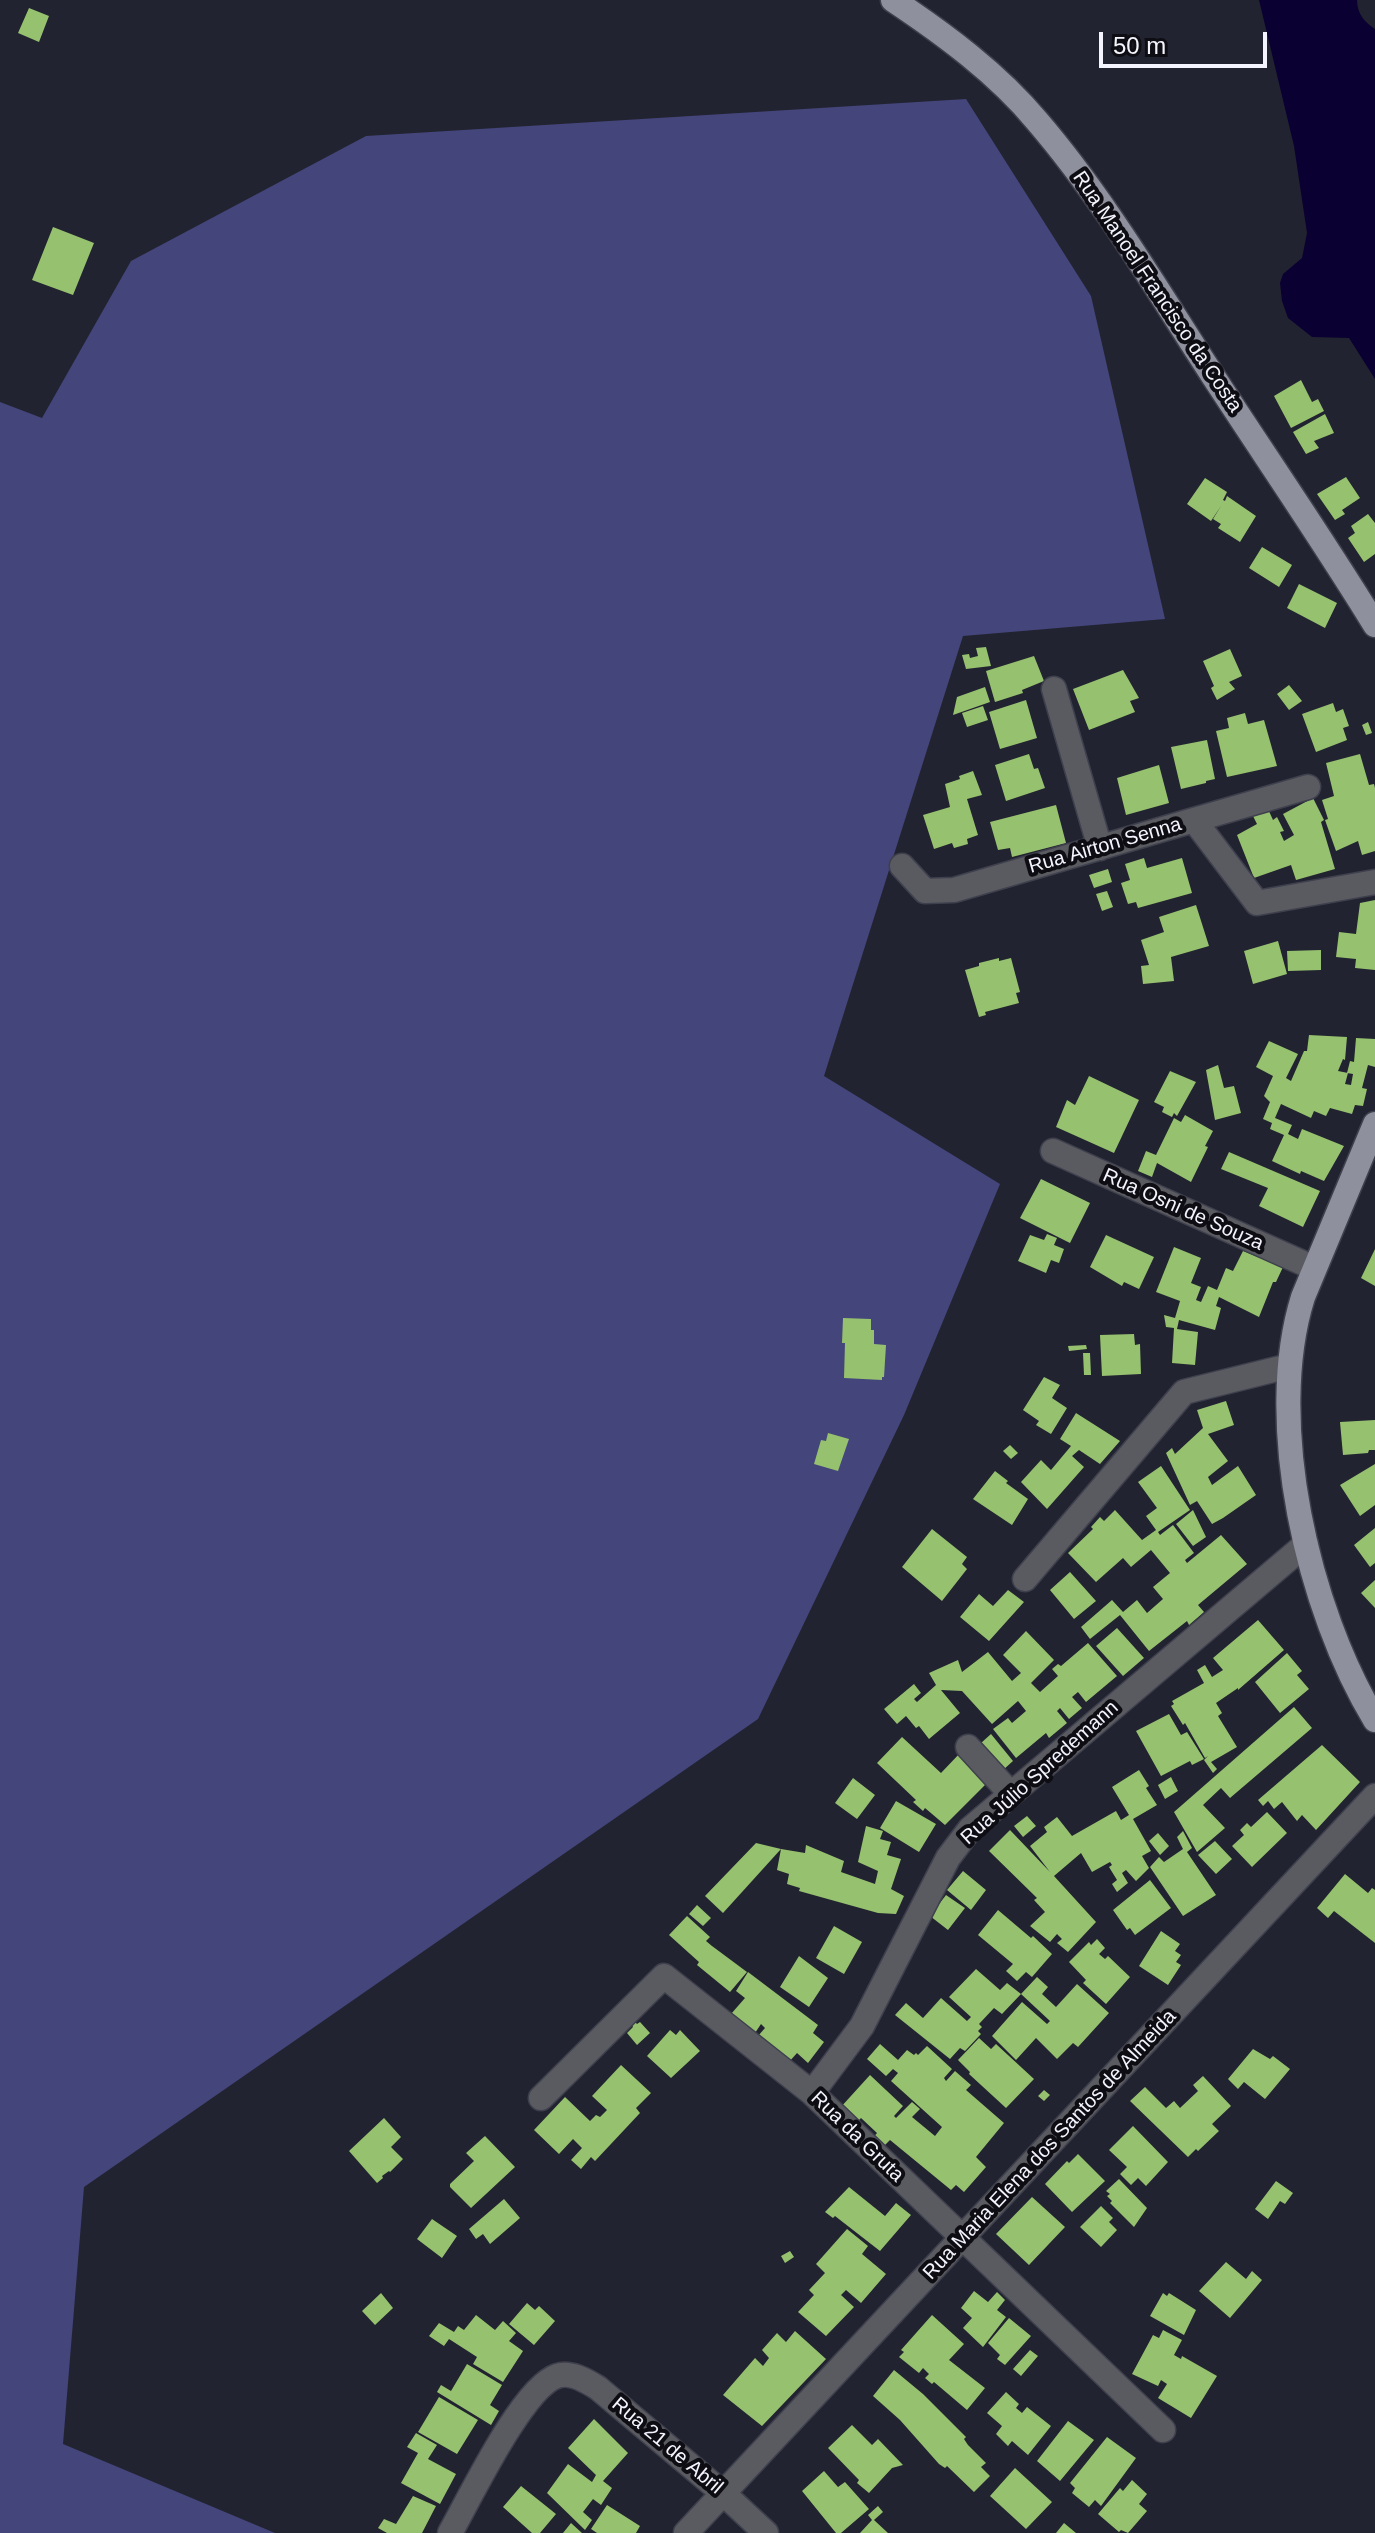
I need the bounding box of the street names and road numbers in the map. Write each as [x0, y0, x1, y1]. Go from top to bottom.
street label: Rua Manoel Francisco da Costa [1067, 167, 1247, 417]
street label: Rua Airton Senna [1026, 813, 1184, 879]
street label: Rua Osni de Souza [1099, 1164, 1267, 1256]
street label: Rua Júlio Spredemann [956, 1696, 1124, 1850]
street label: Rua Maria Elena dos Santos de Almeida [918, 2005, 1182, 2285]
street label: Rua da Gruta [805, 2087, 909, 2187]
street label: Rua 21 de Abril [606, 2392, 728, 2500]

